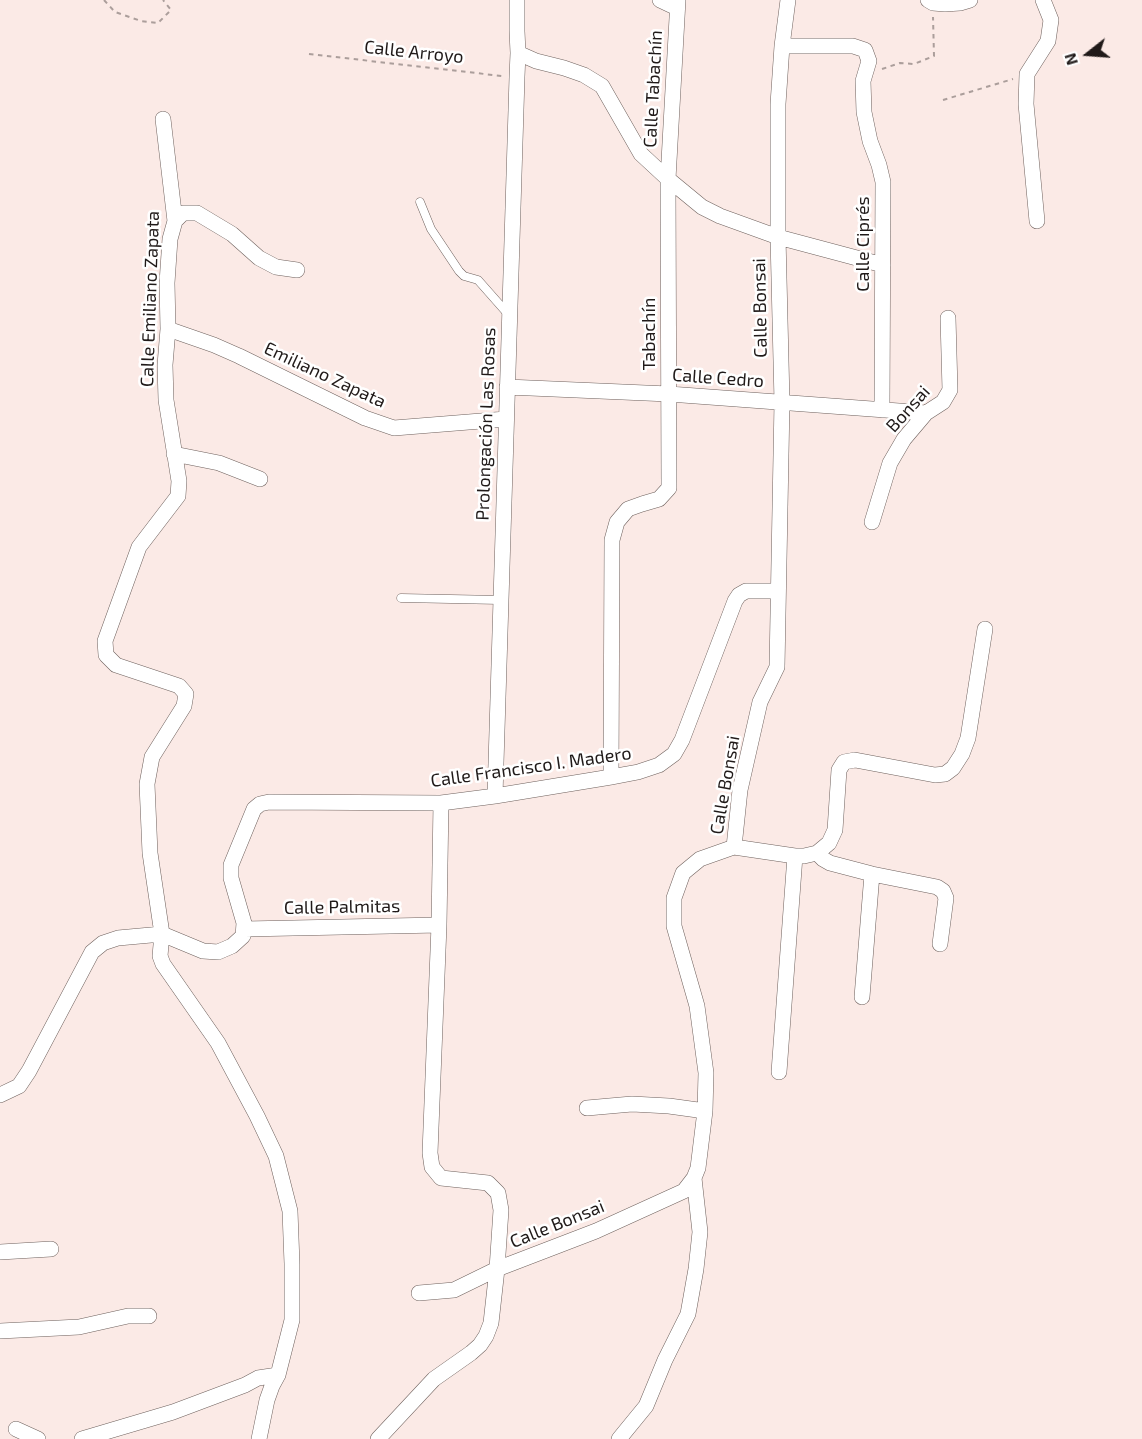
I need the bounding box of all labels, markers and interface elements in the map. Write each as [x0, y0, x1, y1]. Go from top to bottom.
north arrow [1058, 24, 1118, 84]
street label: Calle Tabachín [639, 30, 667, 148]
street label: Calle Arroyo [363, 36, 465, 68]
text: N [1060, 51, 1081, 68]
street label: Calle Ciprés [852, 196, 874, 292]
street label: Calle Emiliano Zapata [136, 211, 164, 387]
street label: Calle Bonsai [748, 258, 772, 358]
street label: Tabachín [638, 298, 660, 370]
street label: Prolongación Las Rosas [472, 327, 500, 521]
street label: Emiliano Zapata [261, 337, 389, 413]
street label: Calle Cedro [671, 364, 765, 392]
street label: Bonsai [881, 381, 935, 437]
street label: Calle Bonsai [706, 734, 744, 836]
street label: Calle Francisco I. Madero [429, 742, 633, 792]
street label: Calle Palmitas [284, 895, 400, 919]
street label: Calle Bonsai [507, 1195, 607, 1253]

